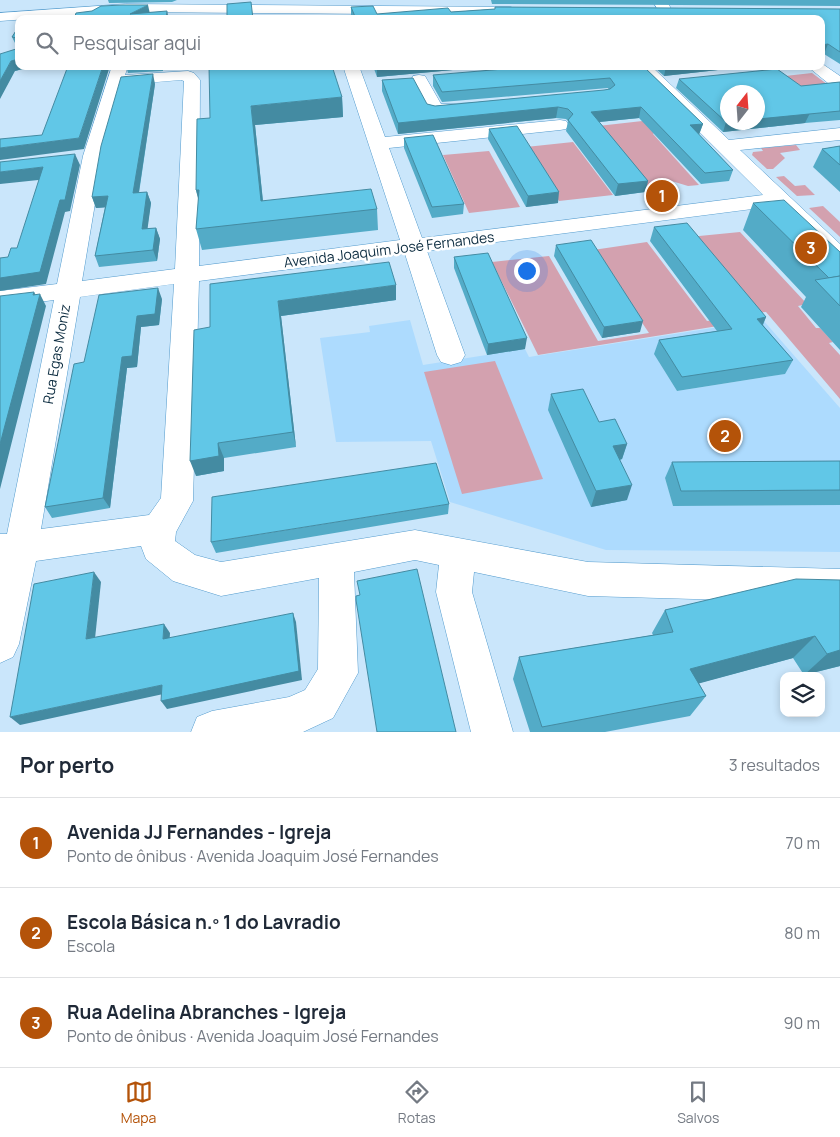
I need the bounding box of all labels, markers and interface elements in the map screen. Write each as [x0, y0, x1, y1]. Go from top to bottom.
search box [15, 15, 825, 70]
icon: search [33, 29, 61, 57]
text: Pesquisar aqui [73, 30, 201, 56]
north arrow [720, 85, 765, 130]
pin: 1 [646, 177, 678, 215]
street label: Avenida Joaquim José Fernandes [283, 227, 495, 271]
pin: 3 [795, 229, 827, 267]
your location [514, 258, 540, 284]
street label: Rua Egas Moniz [38, 303, 74, 405]
pin: 2 [709, 417, 741, 455]
map controls [780, 672, 825, 717]
button: layers [780, 672, 825, 717]
text: Por perto [20, 751, 114, 779]
text: 3 resultados [729, 754, 820, 776]
text: Avenida JJ Fernandes - Igreja [67, 819, 331, 845]
text: 1 [32, 832, 40, 854]
text: 70 m [785, 832, 820, 854]
text: Ponto de ônibus · Avenida Joaquim José Fernandes [67, 845, 439, 867]
text: Escola Básica n.º 1 do Lavradio [67, 909, 341, 935]
text: 2 [31, 922, 41, 944]
text: 80 m [784, 922, 820, 944]
text: Escola [67, 935, 115, 957]
text: Rua Adelina Abranches - Igreja [67, 999, 346, 1025]
text: 3 [31, 1012, 41, 1034]
text: 90 m [784, 1012, 820, 1034]
text: Ponto de ônibus · Avenida Joaquim José Fernandes [67, 1025, 439, 1047]
tab: Mapa [121, 1078, 156, 1127]
tab: Rotas [398, 1078, 436, 1127]
tab: Salvos [677, 1078, 719, 1127]

